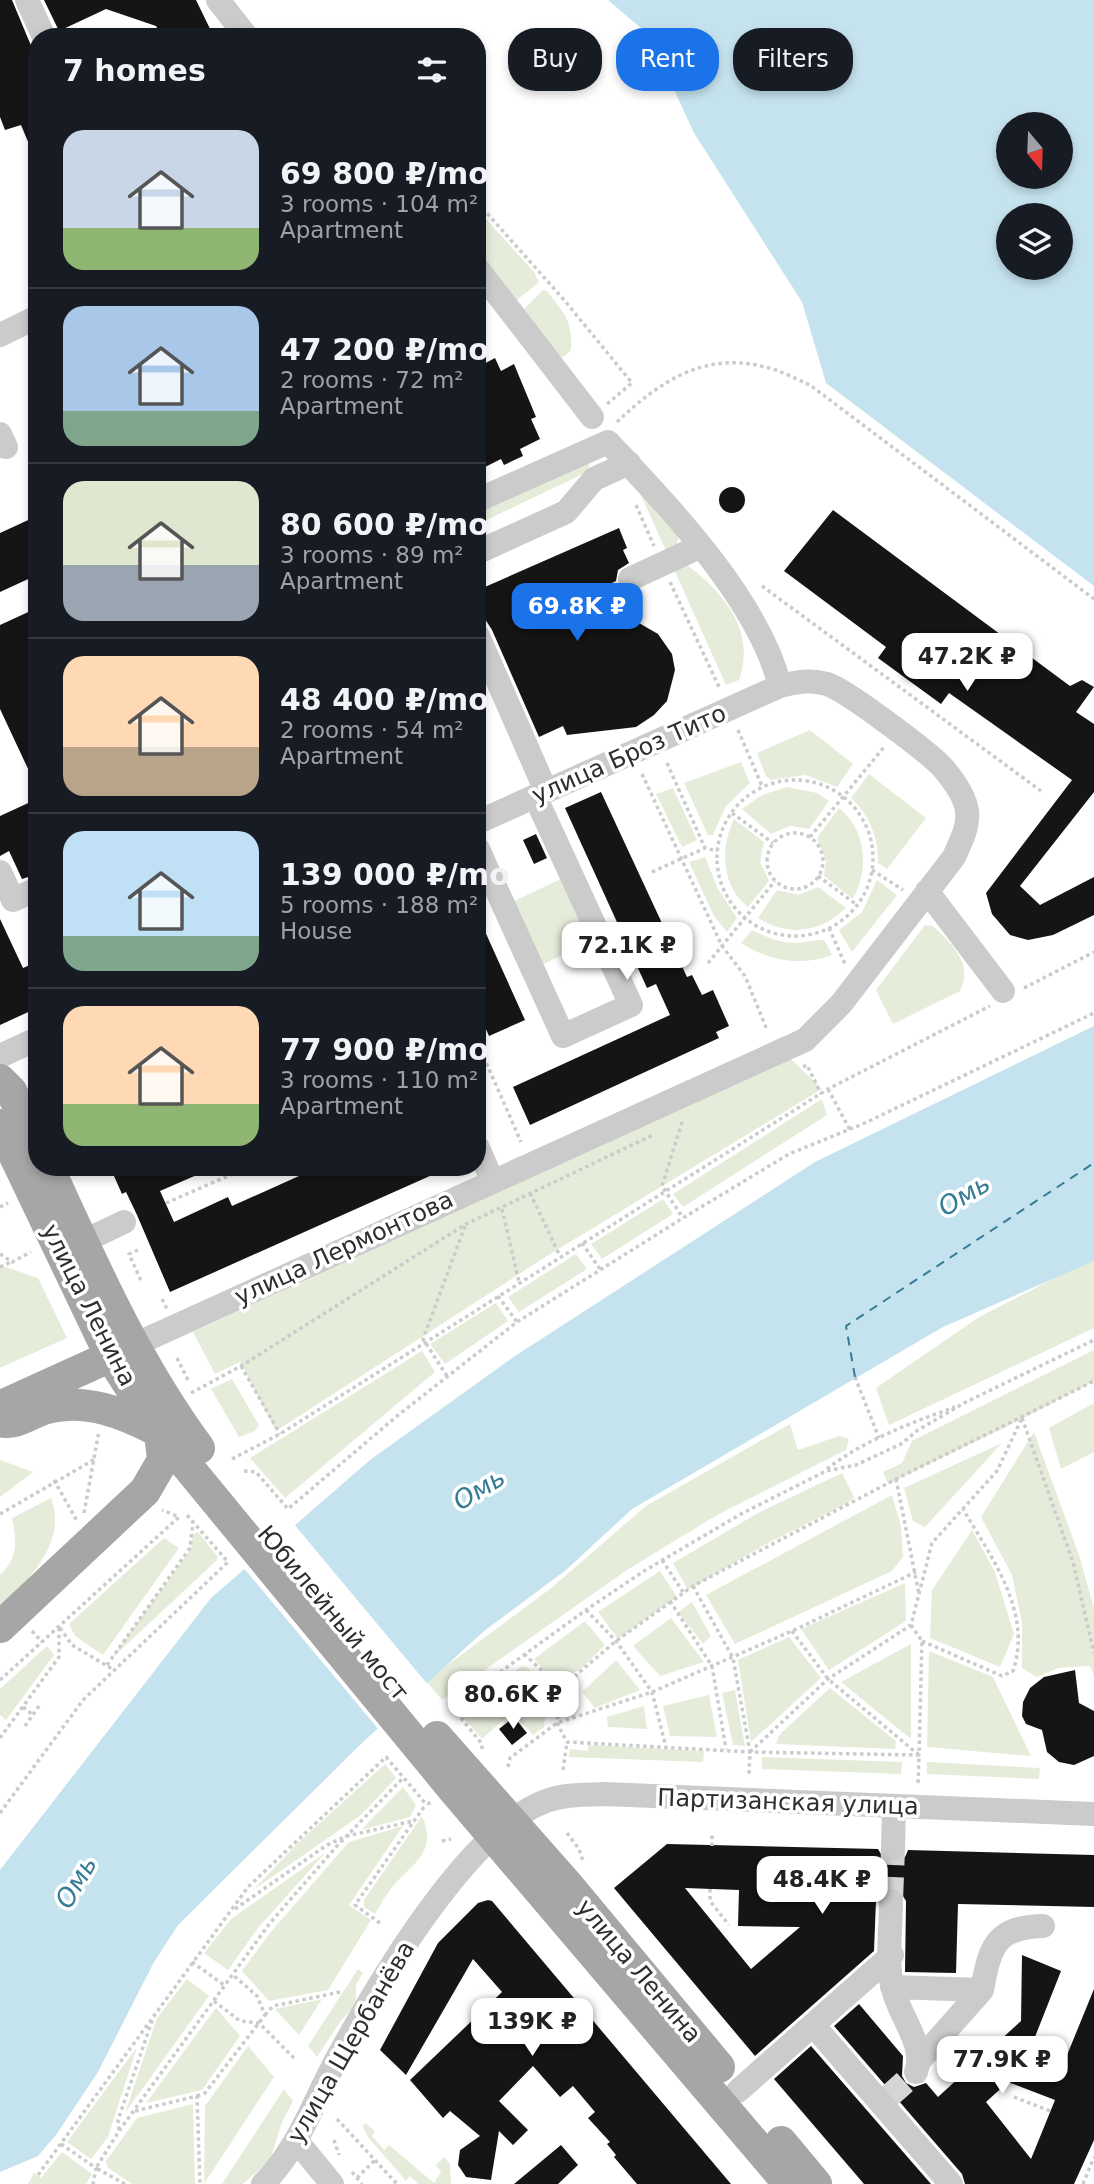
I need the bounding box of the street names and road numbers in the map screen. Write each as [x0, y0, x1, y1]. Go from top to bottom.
street label: улица Броз Тито [528, 699, 730, 809]
street label: улица Лермонтова [230, 1185, 458, 1311]
street label: улица Ленина [36, 1219, 142, 1391]
street label: Юбилейный мост [252, 1520, 414, 1706]
street label: Партизанская улица [657, 1783, 919, 1821]
street label: улица Ленина [571, 1894, 707, 2048]
street label: улица Щербанёва [282, 1936, 420, 2148]

